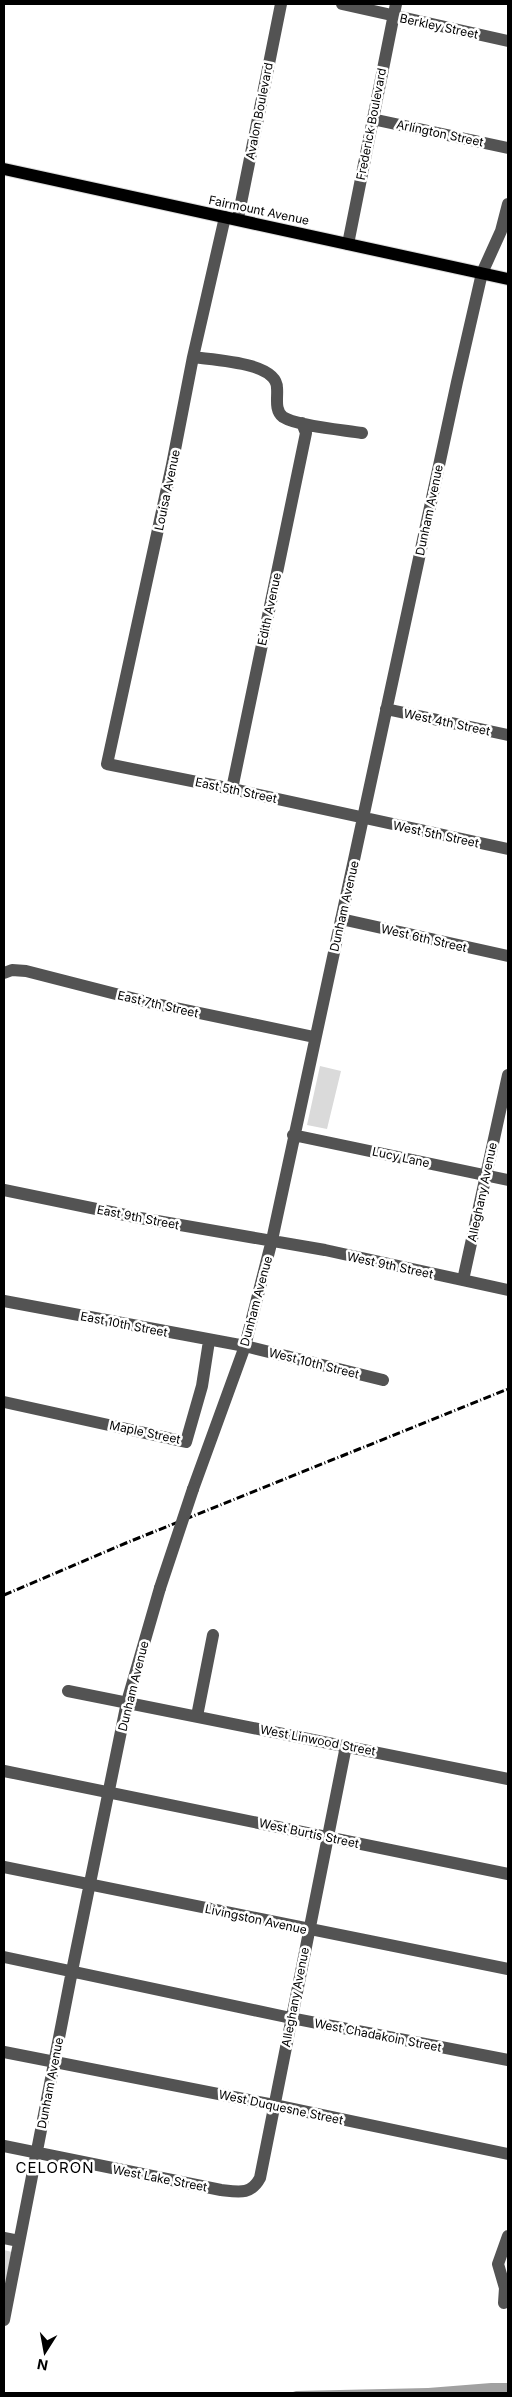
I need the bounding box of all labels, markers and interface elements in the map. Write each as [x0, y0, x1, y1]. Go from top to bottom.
street label: Berkley Street [398, 10, 480, 42]
street label: Avalon Boulevard [242, 61, 276, 161]
street label: Frederick Boulevard [353, 67, 389, 181]
street label: Arlington Street [395, 116, 485, 150]
street label: Fairmount Avenue [207, 192, 311, 228]
street label: Louisa Avenue [151, 448, 183, 532]
street label: Dunham Avenue [412, 463, 446, 557]
street label: Edith Avenue [254, 571, 284, 647]
street label: West 4th Street [402, 706, 492, 738]
street label: East 5th Street [194, 774, 278, 806]
street label: West 5th Street [392, 818, 480, 850]
street label: Dunham Avenue [326, 859, 362, 953]
street label: West 6th Street [380, 921, 468, 955]
street label: East 7th Street [116, 987, 200, 1021]
street label: Alleghany Avenue [464, 1141, 500, 1243]
street label: Lucy Lane [371, 1144, 431, 1170]
street label: East 9th Street [96, 1202, 180, 1232]
street label: West 9th Street [346, 1249, 435, 1281]
street label: Dunham Avenue [237, 1254, 275, 1348]
street label: East 10th Street [79, 1308, 169, 1340]
street label: West 10th Street [267, 1345, 361, 1382]
street label: Maple Street [108, 1417, 182, 1447]
street label: Dunham Avenue [115, 1639, 151, 1733]
street label: West Linwood Street [259, 1721, 377, 1759]
street label: West Burtis Street [258, 1815, 360, 1851]
street label: Livingston Avenue [204, 1901, 308, 1937]
street label: Alleghany Avenue [278, 1946, 312, 2048]
street label: West Chadakoin Street [313, 2015, 443, 2055]
street label: Dunham Avenue [34, 2036, 66, 2130]
street label: West Duquesne Street [217, 2086, 345, 2128]
district label: CELORON [16, 2158, 94, 2177]
street label: West Lake Street [111, 2161, 209, 2195]
north arrow [20, 2327, 70, 2377]
text: N [36, 2356, 49, 2375]

